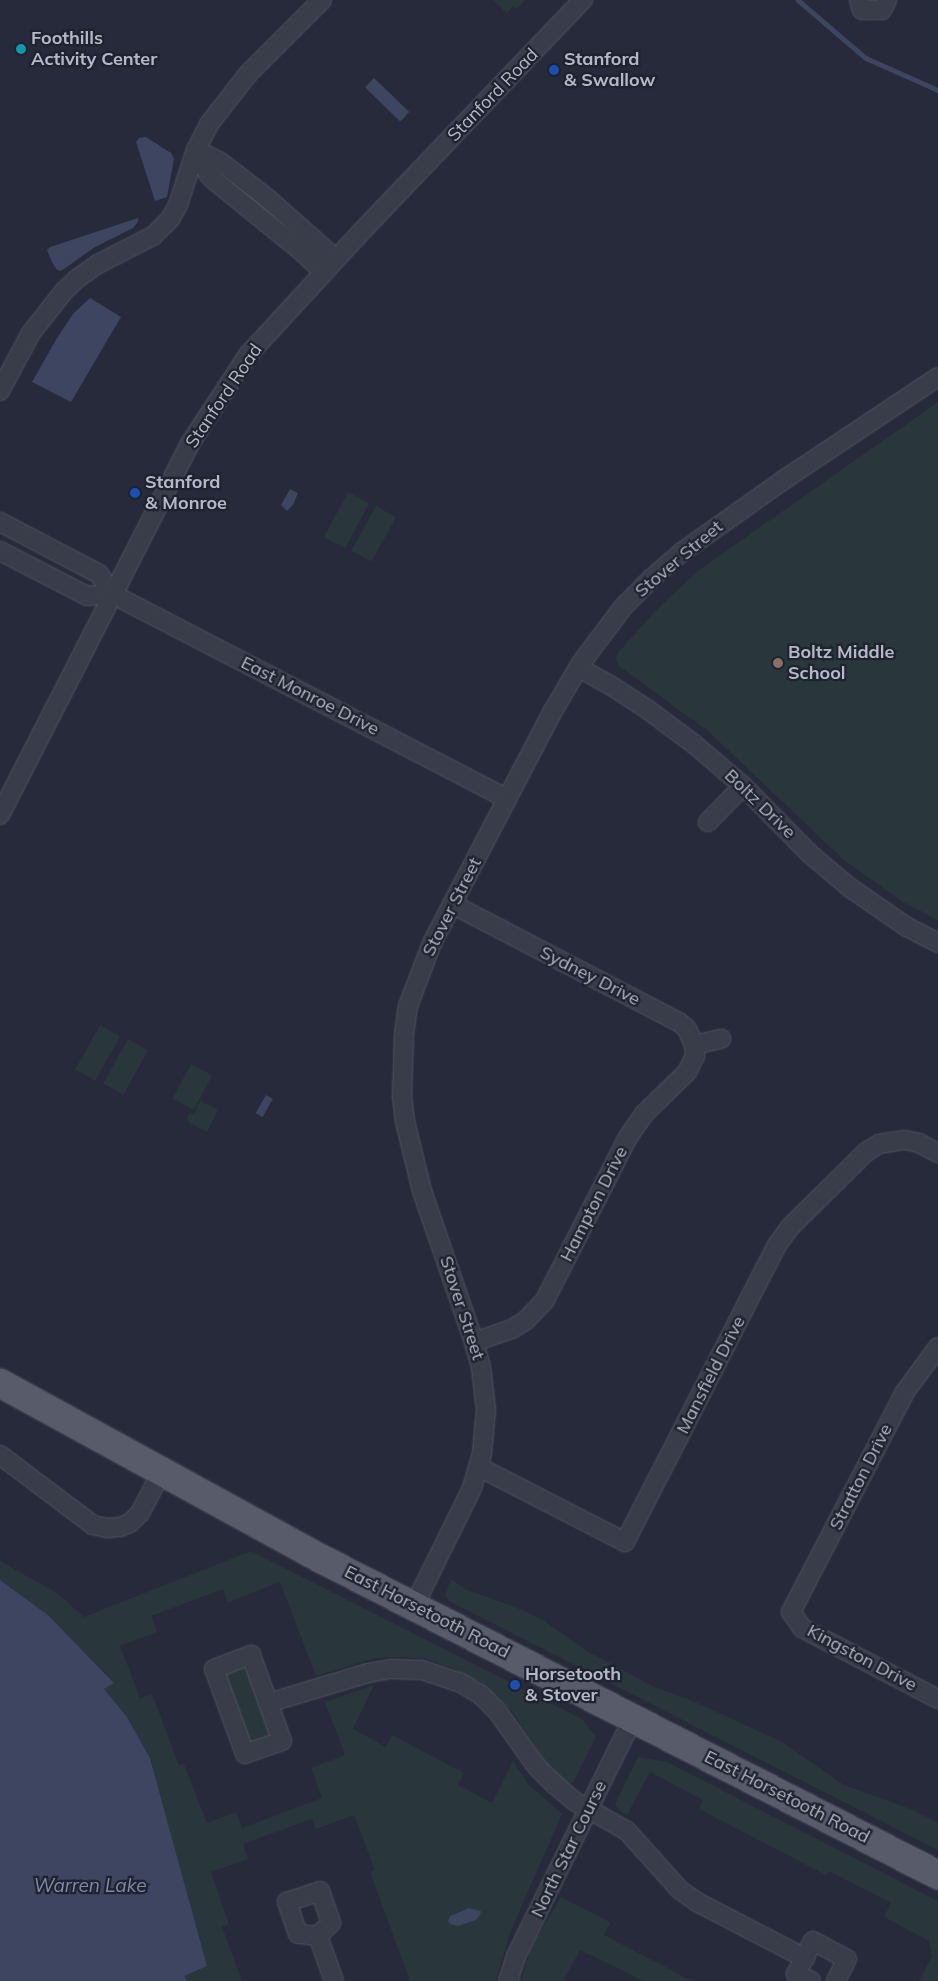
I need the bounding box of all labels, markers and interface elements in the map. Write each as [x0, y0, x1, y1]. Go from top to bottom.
place label: Foothills Activity Center [31, 28, 157, 70]
marker: Foothills Activity Center [15, 43, 27, 55]
street label: Stanford Road [443, 44, 543, 146]
place label: Stanford & Swallow [564, 49, 655, 92]
marker: Stanford & Swallow [548, 64, 560, 76]
street label: Stanford Road [181, 340, 267, 452]
place label: Stanford & Monroe [145, 472, 227, 514]
marker: Stanford & Monroe [129, 487, 141, 499]
street label: Stover Street [631, 516, 727, 602]
place label: Boltz Middle School [788, 642, 894, 684]
street label: East Monroe Drive [237, 652, 383, 740]
marker: Boltz Middle School [772, 657, 784, 669]
street label: Boltz Drive [720, 765, 800, 843]
street label: Stover Street [418, 854, 486, 960]
street label: Sydney Drive [536, 942, 644, 1010]
street label: Hampton Drive [556, 1143, 632, 1265]
street label: Stover Street [435, 1253, 489, 1363]
street label: Mansfield Drive [672, 1313, 750, 1437]
street label: Stratton Drive [825, 1420, 897, 1534]
street label: East Horsetooth Road [341, 1561, 513, 1663]
street label: Kingston Drive [803, 1620, 921, 1696]
place label: Horsetooth & Stover [525, 1664, 621, 1706]
marker: Horsetooth & Stover [509, 1679, 521, 1691]
street label: East Horsetooth Road [701, 1746, 873, 1848]
street label: North Star Course [527, 1777, 611, 1921]
water label: Warren Lake [33, 1875, 147, 1897]

